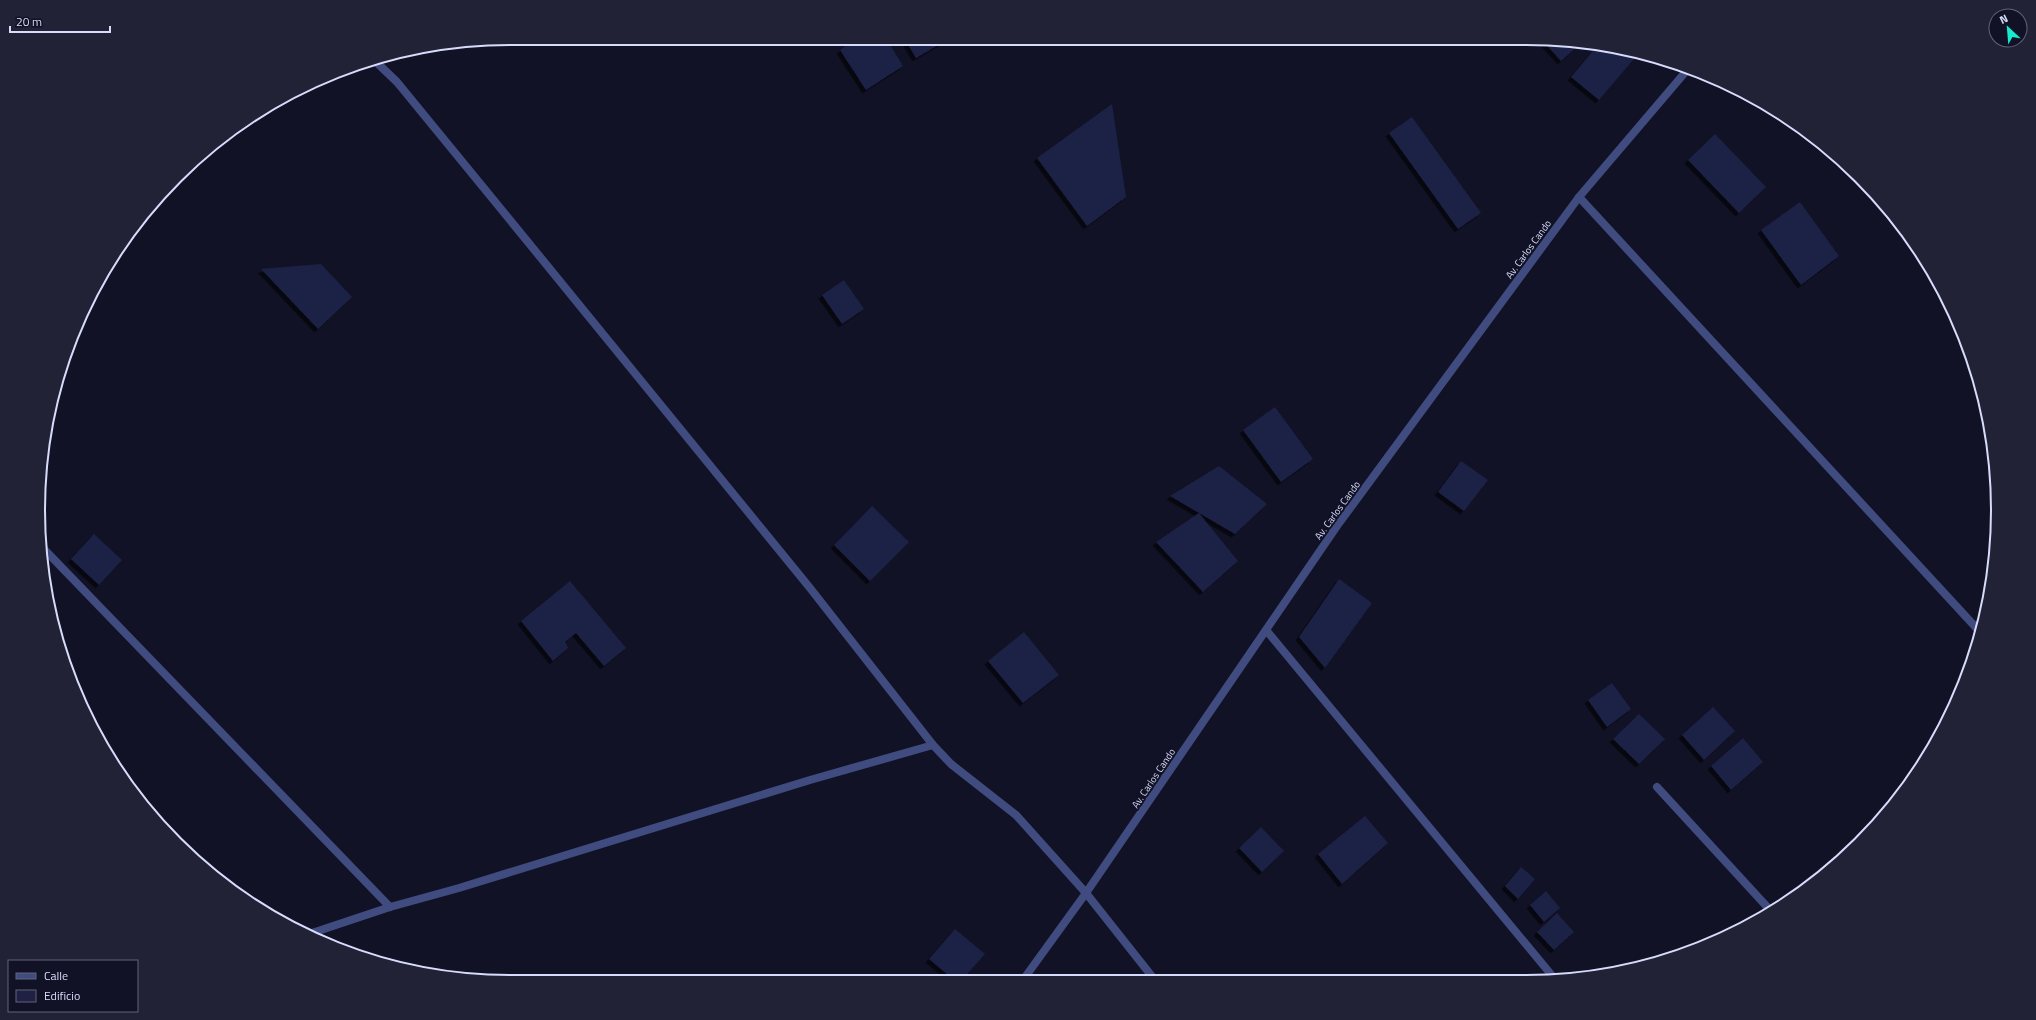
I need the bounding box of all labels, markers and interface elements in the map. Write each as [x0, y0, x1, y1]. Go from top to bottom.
scale bar [10, 8, 110, 34]
north arrow [1988, 8, 2028, 48]
text: N [1997, 10, 2011, 28]
text: 20 m [16, 12, 42, 31]
street label: Av. Carlos Cando [1502, 217, 1555, 282]
street label: Av. Carlos Cando [1311, 478, 1364, 543]
street label: Av. Carlos Cando [1128, 745, 1179, 811]
legend [8, 960, 138, 1012]
text: Calle [44, 966, 68, 985]
text: Edificio [44, 986, 80, 1005]

